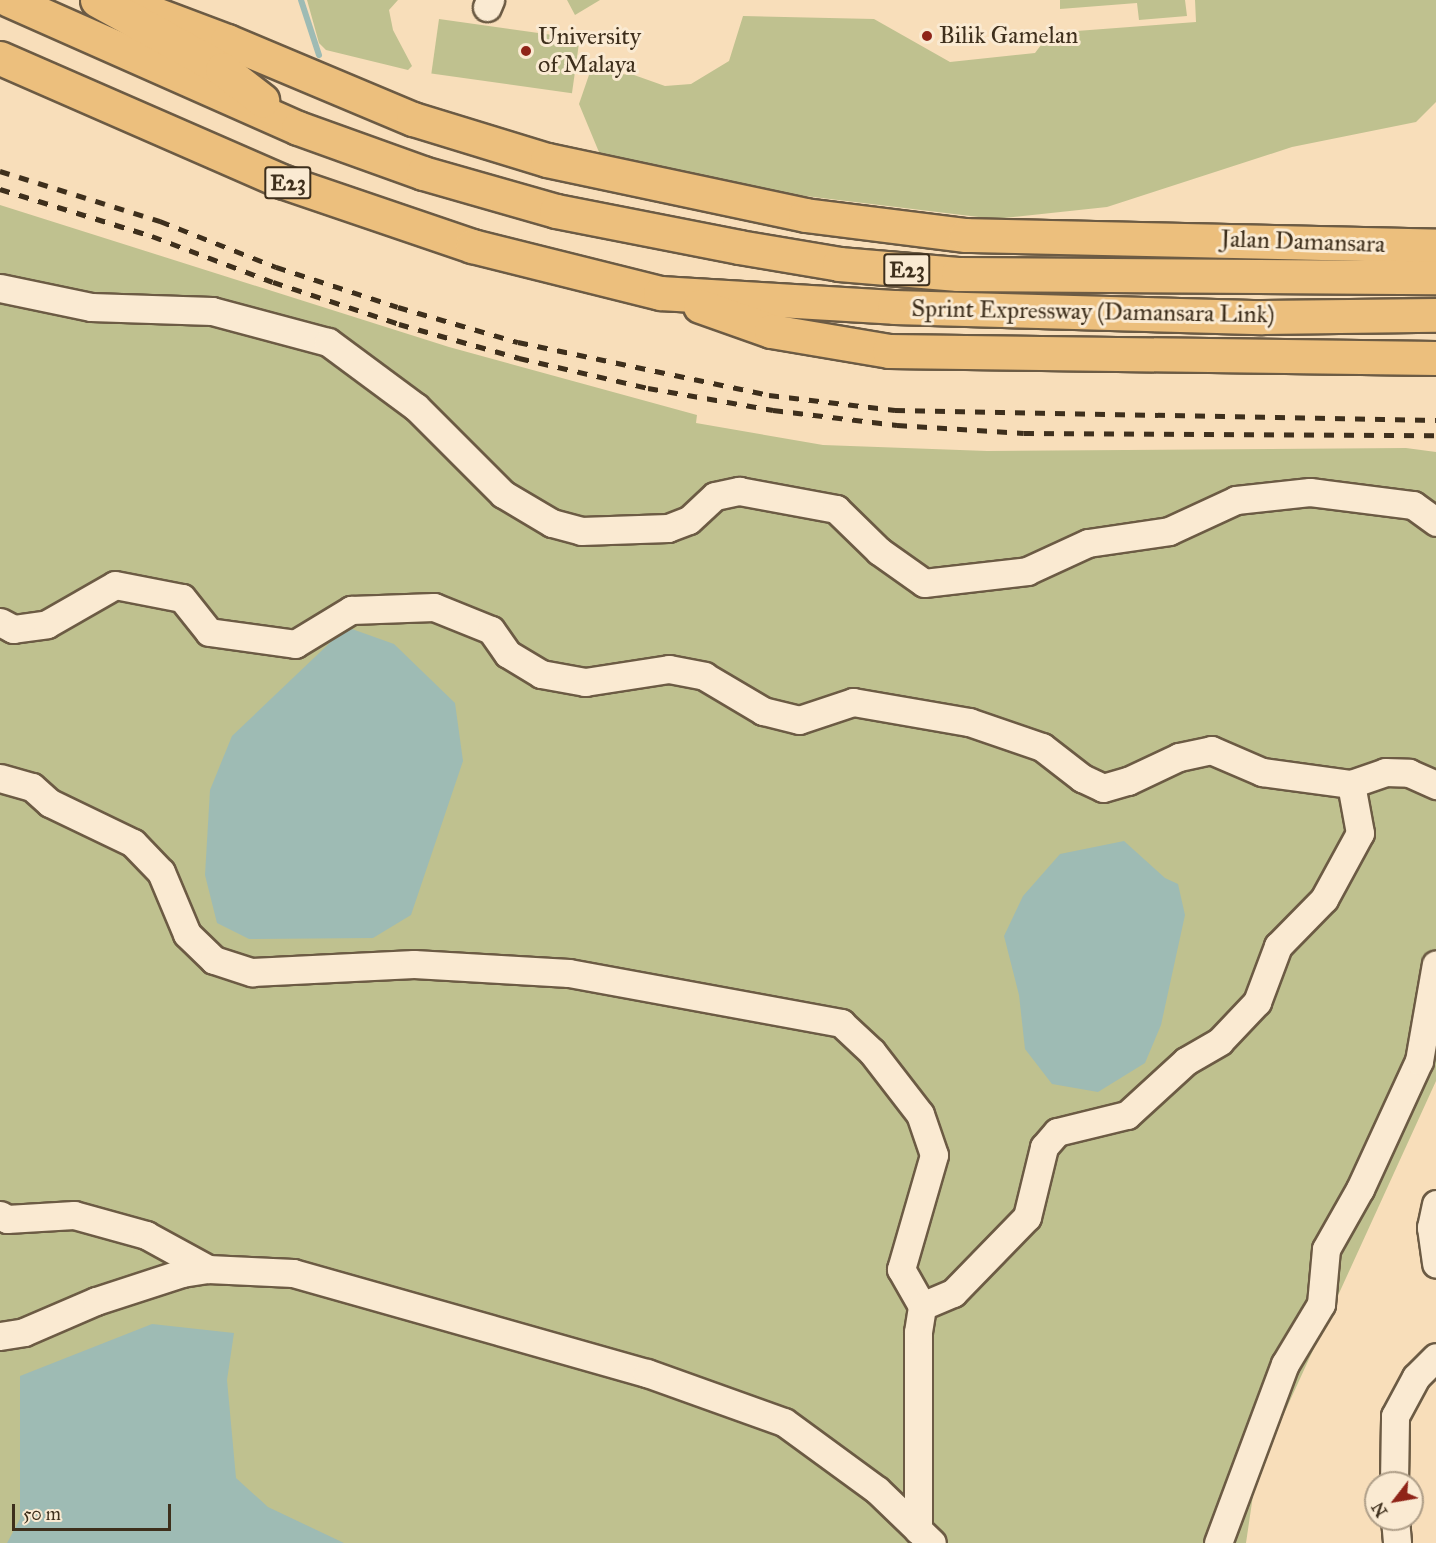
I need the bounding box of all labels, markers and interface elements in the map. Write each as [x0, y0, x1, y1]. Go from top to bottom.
place label: Bilik Gamelan [939, 22, 1078, 50]
place label: University of Malaya [538, 23, 641, 79]
marker: Bilik Gamelan [920, 29, 934, 43]
marker: University of Malaya [519, 44, 533, 58]
road number: E23 [264, 164, 312, 202]
street label: Jalan Damansara [1220, 225, 1386, 259]
road number: E23 [883, 251, 931, 289]
street label: Sprint Expressway (Damansara Link) [911, 294, 1275, 330]
north arrow [1364, 1471, 1424, 1531]
scale bar [15, 1492, 174, 1530]
text: N [1368, 1499, 1392, 1520]
text: 50 m [23, 1503, 61, 1525]

